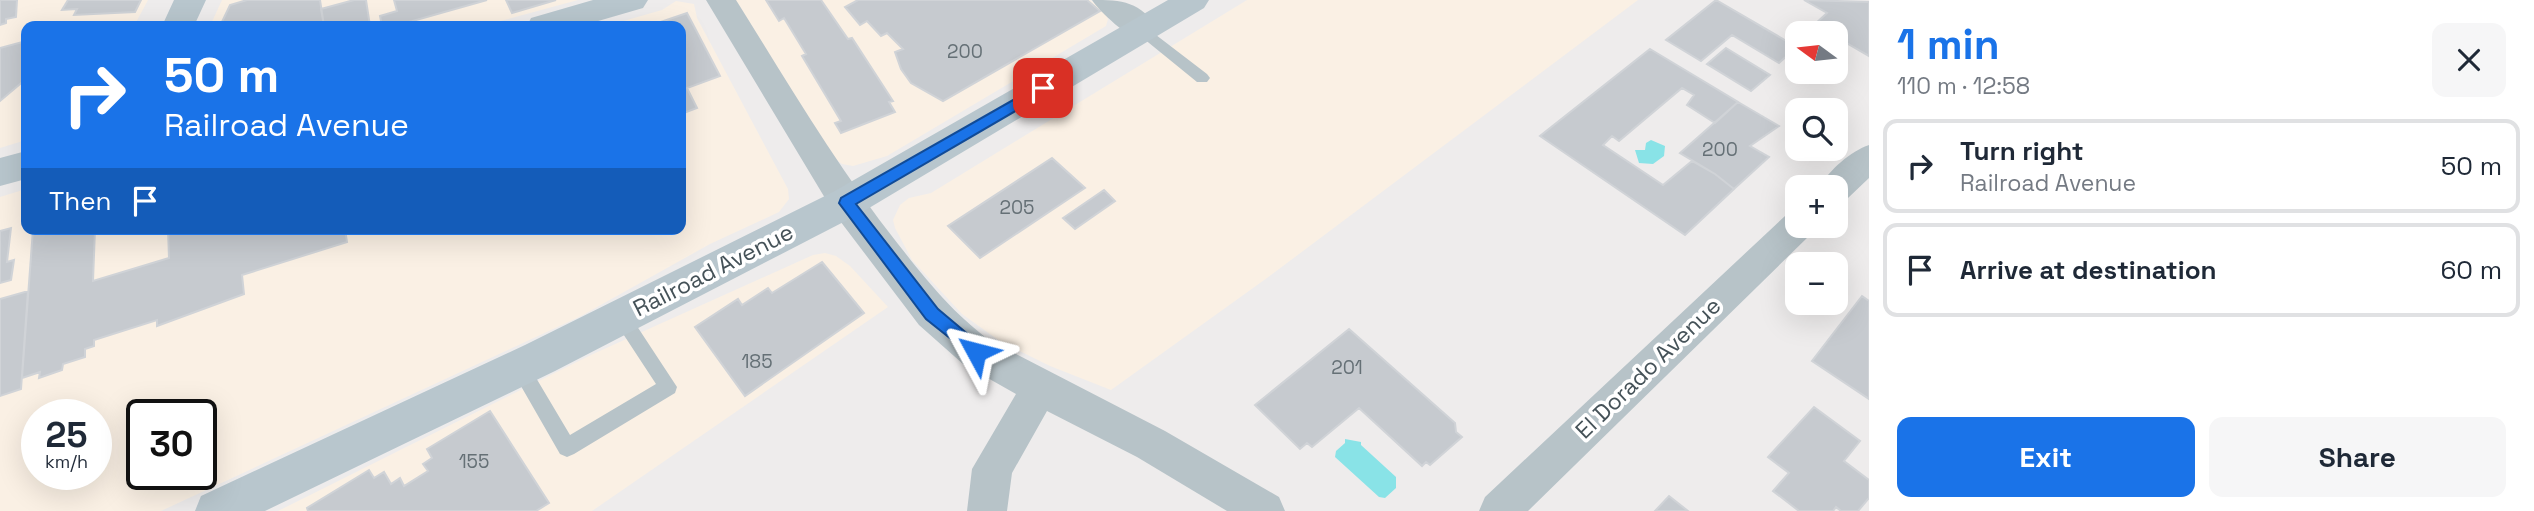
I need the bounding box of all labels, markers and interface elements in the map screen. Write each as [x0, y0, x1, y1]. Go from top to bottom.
text: 1 min [1897, 18, 2000, 71]
north arrow [1785, 21, 1848, 84]
map controls [1785, 21, 1848, 315]
button: close [2432, 23, 2506, 97]
house number: 200 [947, 39, 983, 64]
text: 50 m [164, 44, 279, 106]
icon: right [49, 49, 140, 140]
pin [1013, 58, 1073, 118]
icon: arrive [1024, 69, 1062, 107]
text: 110 m · 12:58 [1897, 71, 2030, 101]
button: search [1785, 98, 1848, 161]
text: Railroad Avenue [164, 105, 409, 145]
text: Turn right [1960, 134, 2084, 168]
house number: 200 [1702, 137, 1738, 162]
icon: right [1901, 147, 1939, 185]
text: 50 m [2441, 149, 2502, 183]
text: Railroad Avenue [1960, 168, 2136, 198]
button: + [1785, 175, 1848, 238]
icon: arrive [126, 182, 164, 220]
text: Then [49, 184, 112, 218]
house number: 205 [999, 195, 1035, 220]
street label: Railroad Avenue [628, 217, 798, 323]
icon: arrive [1901, 251, 1939, 289]
button: − [1785, 252, 1848, 315]
text: Arrive at destination [1960, 253, 2217, 287]
text: 60 m [2440, 253, 2502, 287]
street label: El Dorado Avenue [1569, 291, 1727, 445]
position arrow [939, 315, 1013, 389]
house number: 185 [741, 349, 773, 374]
house number: 201 [1331, 355, 1363, 380]
speed limit sign: 30 [126, 399, 217, 490]
text: 25 [46, 413, 87, 457]
button: Exit [1897, 417, 2195, 497]
button: Share [2209, 417, 2506, 497]
house number: 155 [459, 449, 489, 474]
text: km/h [45, 450, 88, 473]

